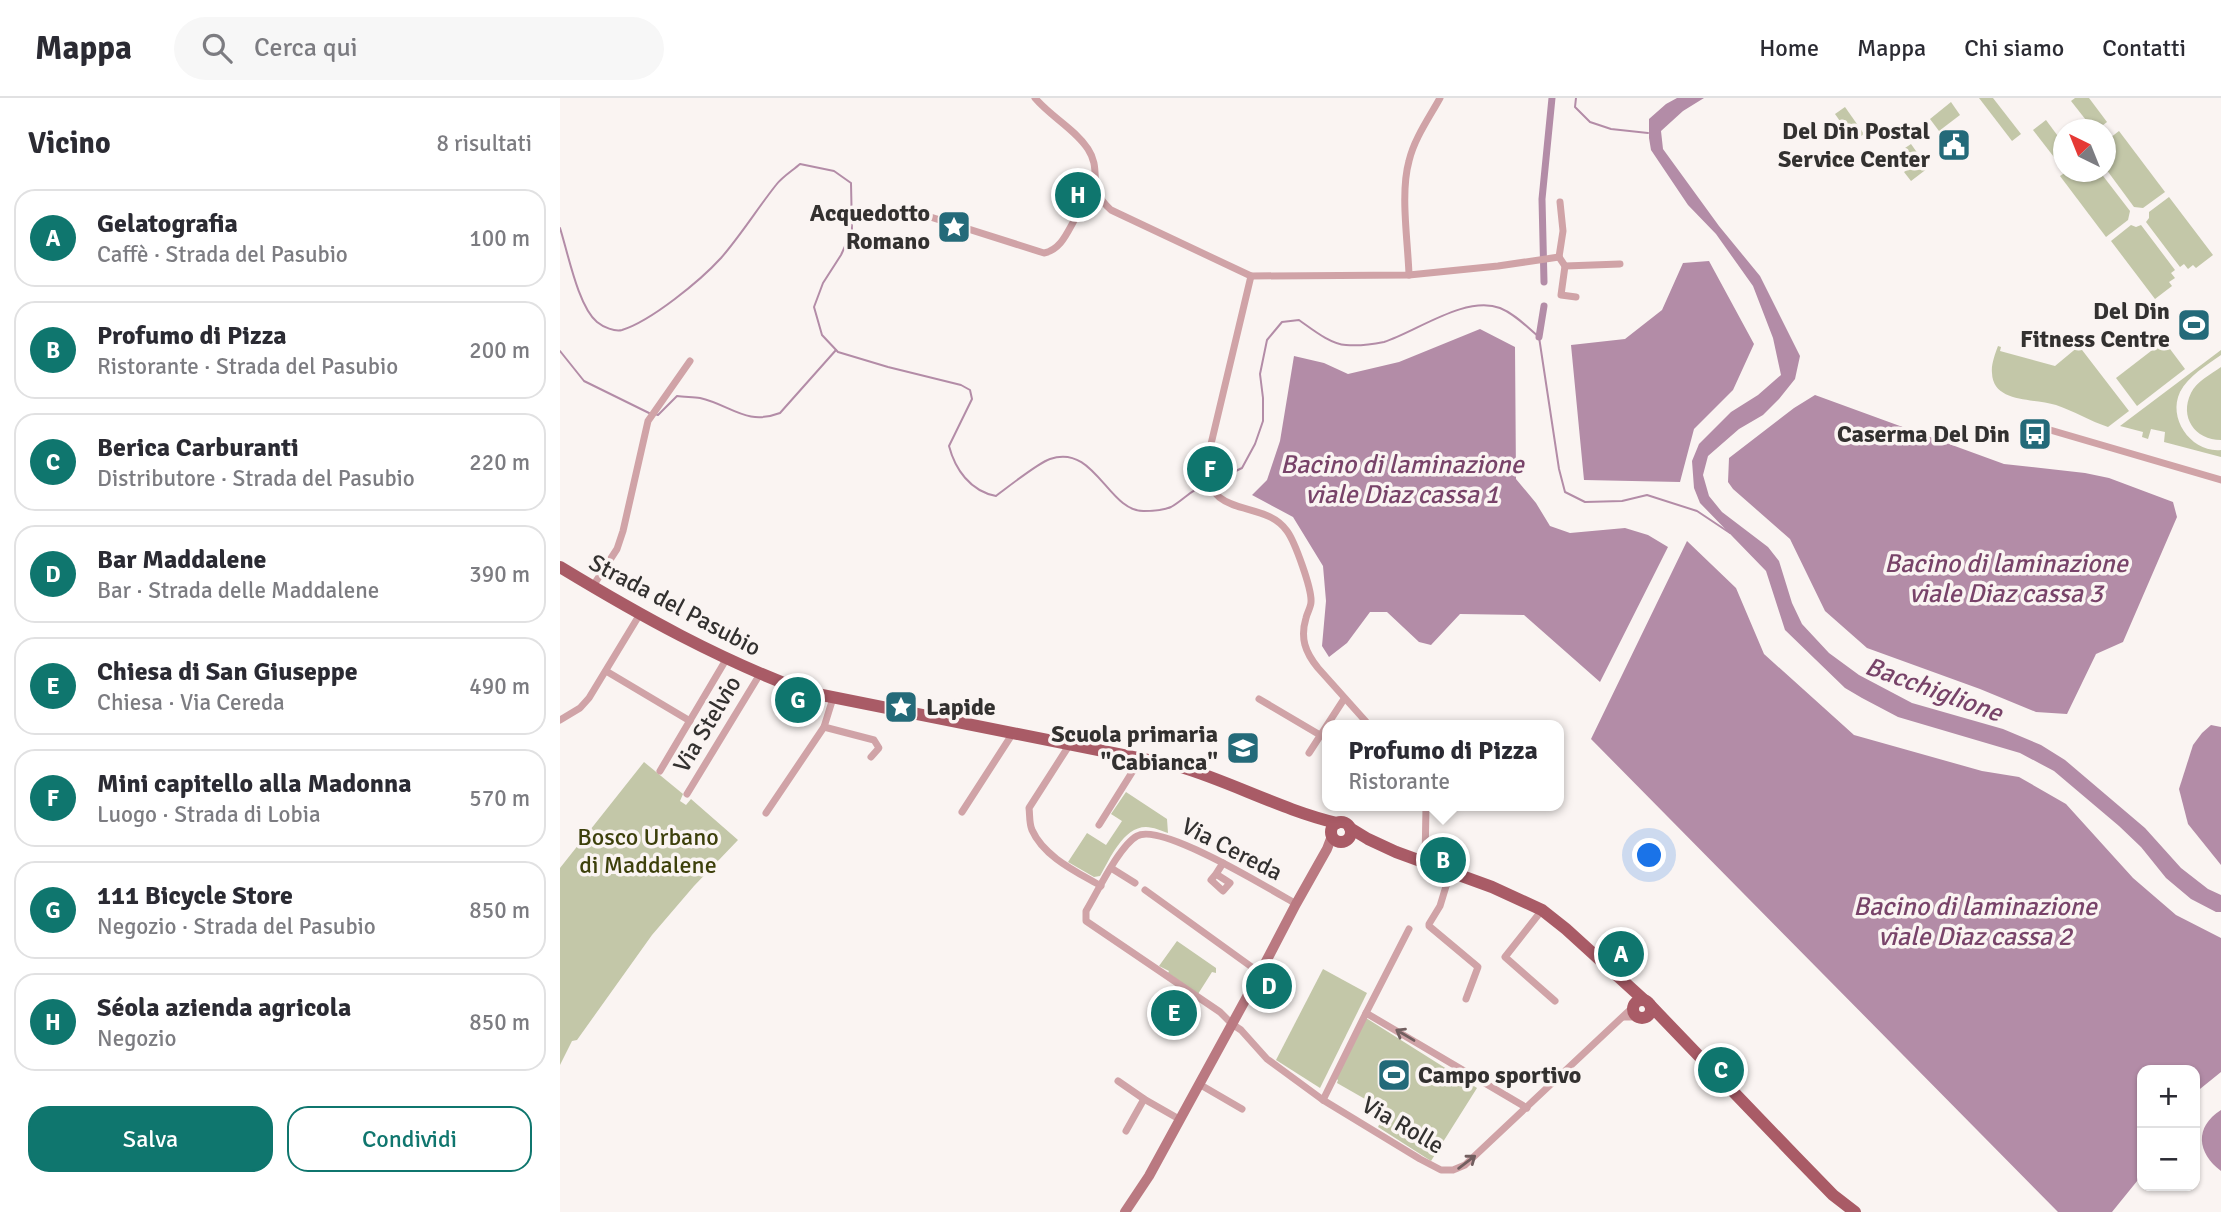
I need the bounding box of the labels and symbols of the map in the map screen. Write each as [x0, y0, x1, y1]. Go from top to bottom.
place label: Del Din Postal Service Center [1778, 116, 1930, 174]
north arrow [2053, 119, 2116, 182]
public building icon: Del Din Postal Service Center [1935, 126, 1973, 164]
pin: H [1055, 169, 1101, 221]
place label: Acquedotto Romano [810, 198, 930, 256]
place icon: Acquedotto Romano [935, 208, 973, 246]
place label: Del Din Fitness Centre [2020, 296, 2170, 354]
sports icon: Del Din Fitness Centre [2175, 306, 2213, 344]
bus stop icon: Caserma Del Din [2016, 415, 2054, 453]
place label: Caserma Del Din [1837, 419, 2010, 449]
pin: F [1187, 443, 1233, 495]
water label: Bacino di laminazione viale Diaz cassa 1 [1280, 449, 1526, 511]
street label: Strada del Pasubio [584, 547, 766, 663]
water label: Bacino di laminazione viale Diaz cassa 3 [1884, 548, 2130, 610]
water label: Bacchiglione [1861, 650, 2008, 730]
street label: Via Stelvio [666, 670, 748, 778]
pin: G [775, 674, 821, 726]
place icon: Lapide [882, 688, 920, 726]
place label: Lapide [926, 692, 996, 722]
place label: Scuola primaria "Cabianca" [1051, 719, 1218, 777]
school or university icon: Scuola primaria "Cabianca" [1224, 729, 1262, 767]
street label: Via Cereda [1176, 811, 1288, 887]
park label: Bosco Urbano di Maddalene [577, 822, 719, 880]
pin: B [1420, 834, 1466, 886]
your location [1632, 838, 1666, 872]
water label: Bacino di laminazione viale Diaz cassa 2 [1853, 891, 2099, 953]
pin: A [1598, 928, 1644, 980]
pin: D [1246, 960, 1292, 1012]
pin: E [1151, 987, 1197, 1039]
one-way arrow [1395, 1028, 1415, 1042]
pin: C [1698, 1044, 1744, 1096]
sports icon: Campo sportivo [1375, 1056, 1413, 1094]
place label: Campo sportivo [1418, 1060, 1581, 1090]
street label: Via Rolle [1357, 1090, 1449, 1160]
one-way arrow [1457, 1155, 1476, 1170]

